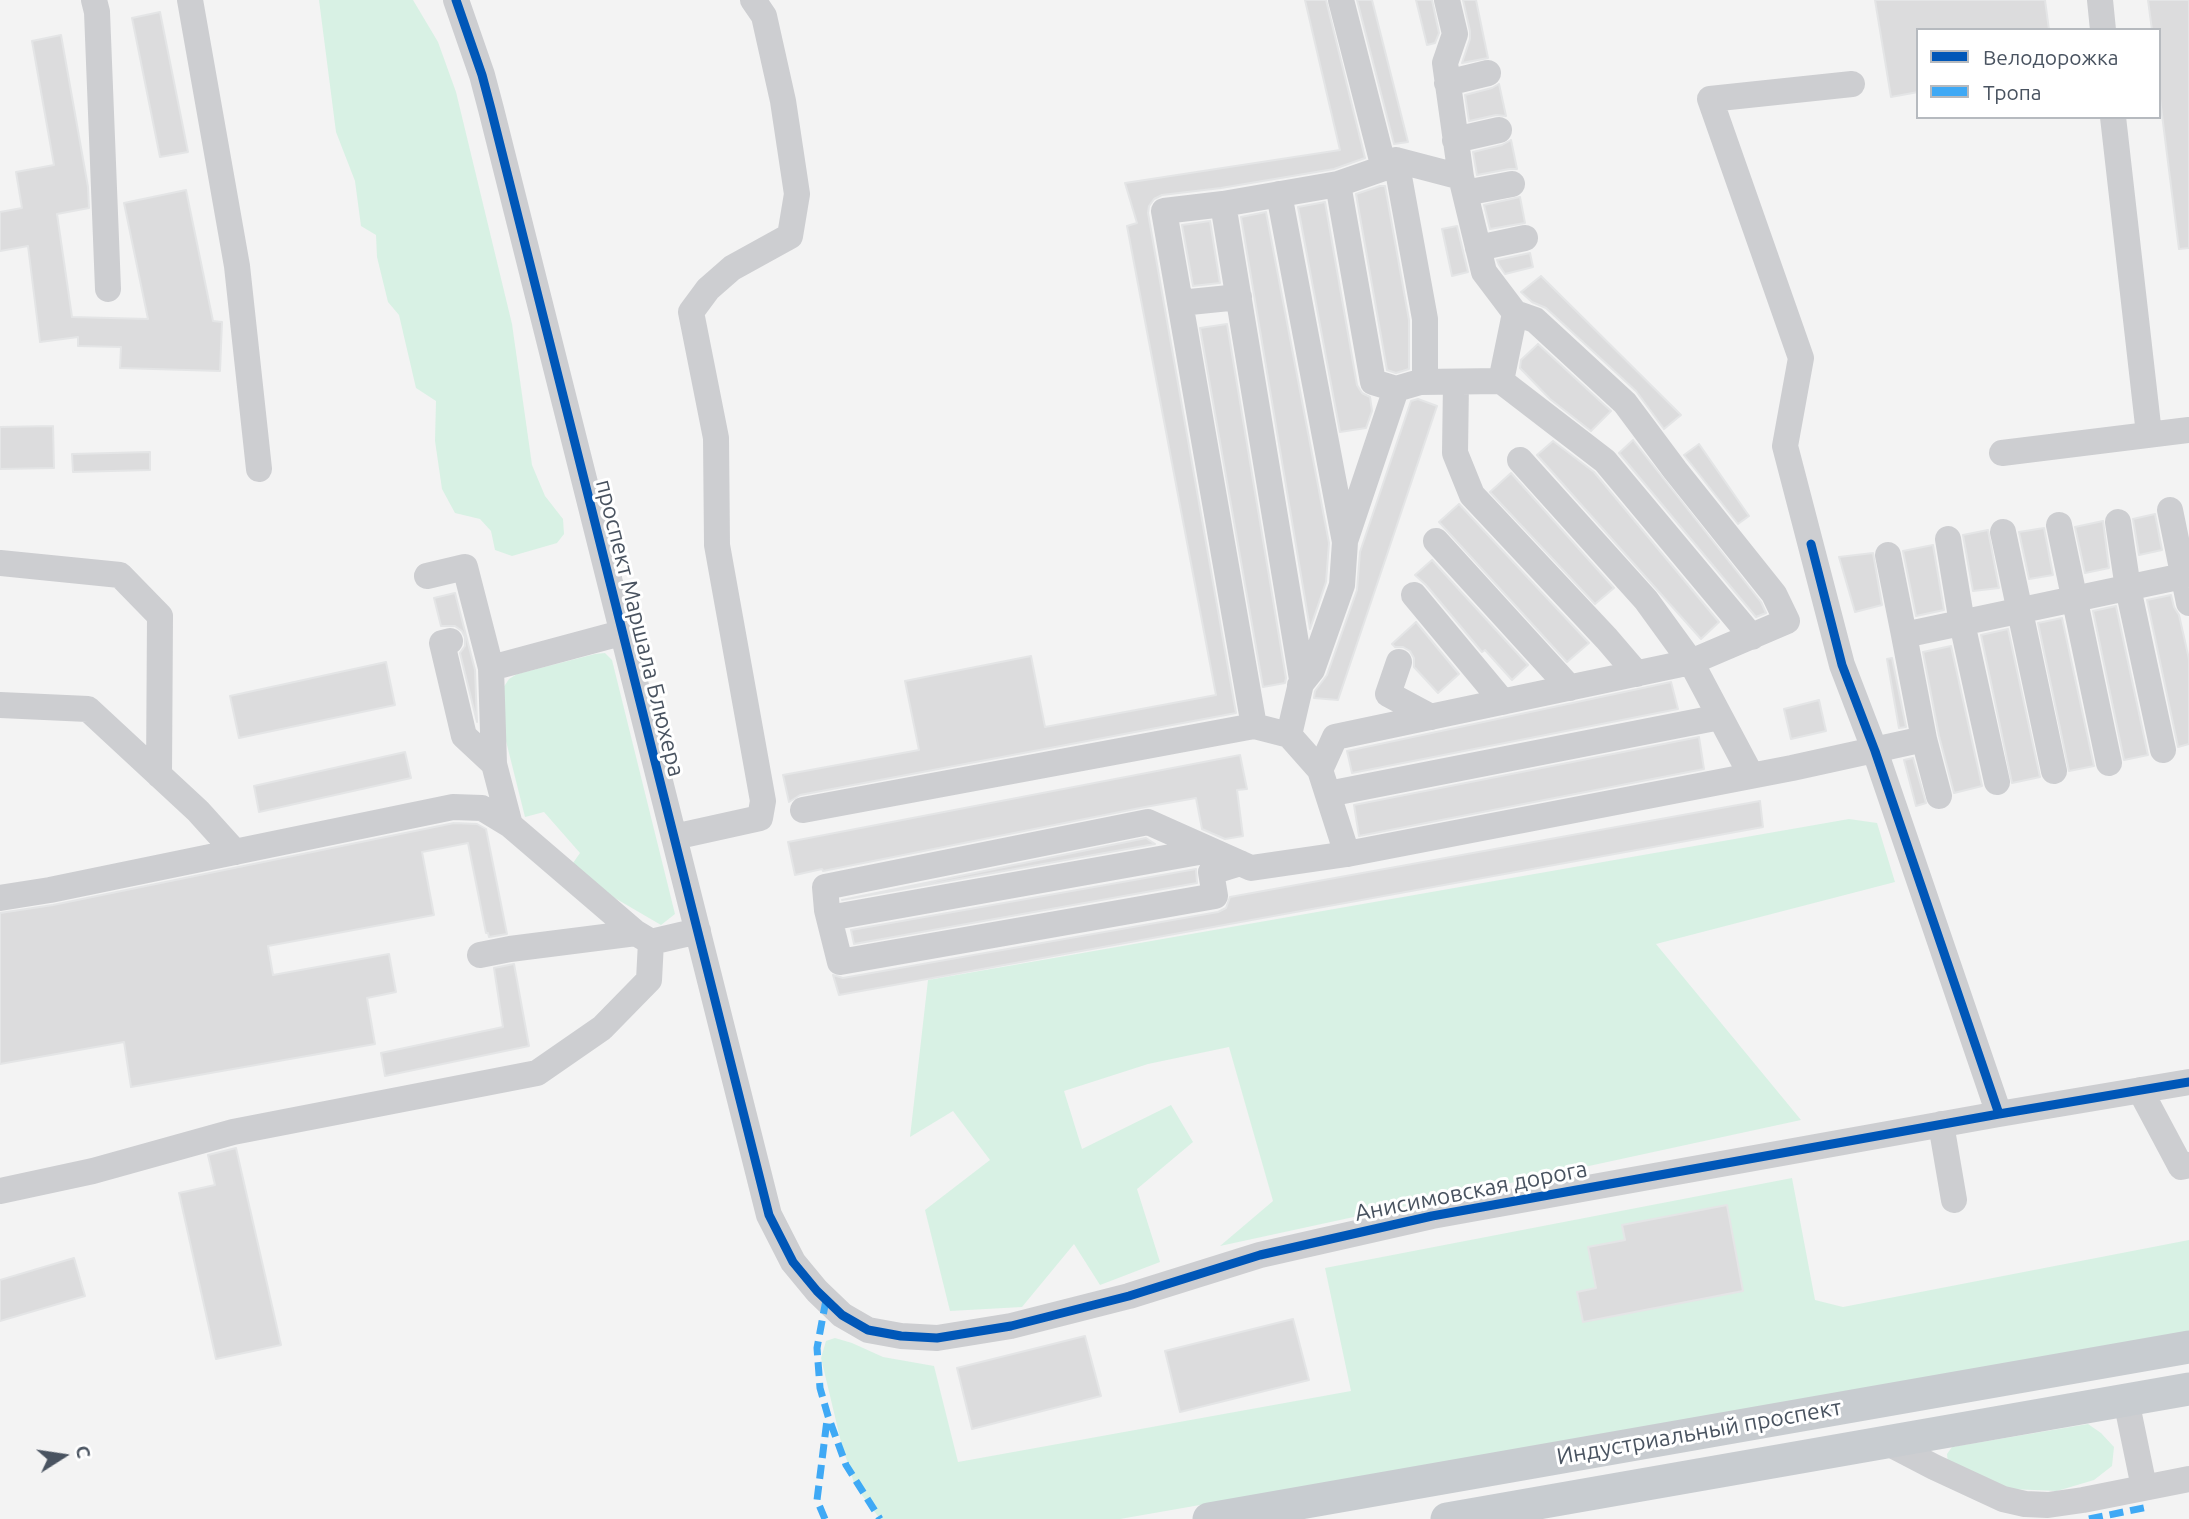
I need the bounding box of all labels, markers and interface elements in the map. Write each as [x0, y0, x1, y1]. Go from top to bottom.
legend [1916, 28, 2161, 119]
text: Велодорожка [1983, 45, 2119, 69]
text: Тропа [1983, 80, 2042, 104]
street label: проспект Маршала Блюхера [590, 477, 690, 779]
street label: Анисимовская дорога [1352, 1155, 1590, 1227]
street label: Индустриальный проспект [1554, 1393, 1844, 1471]
north arrow [28, 1421, 98, 1491]
text: С [72, 1443, 96, 1460]

